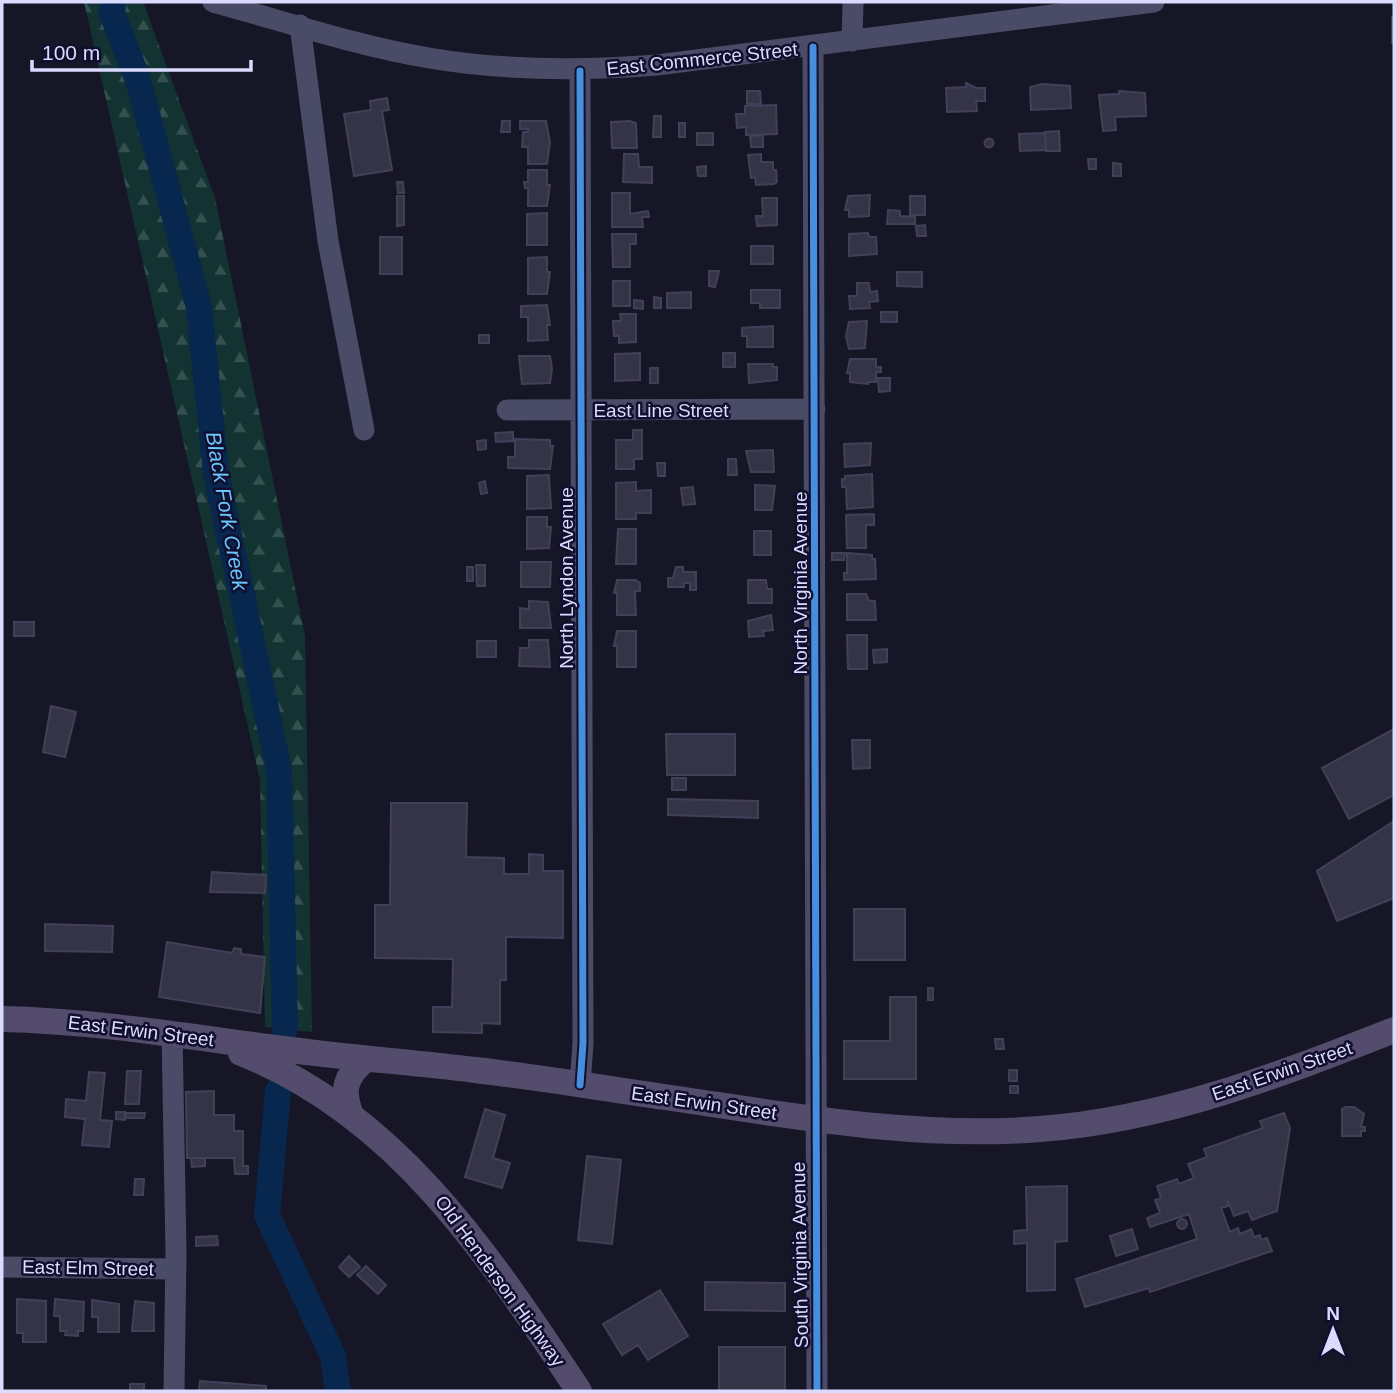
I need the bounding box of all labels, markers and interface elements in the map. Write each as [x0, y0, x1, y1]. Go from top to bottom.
scale bar [32, 28, 250, 72]
street label: East Commerce Street [605, 38, 799, 79]
text: 100 m [42, 41, 100, 64]
street label: East Line Street [593, 400, 729, 421]
water label: Black Fork Creek [202, 430, 253, 594]
street label: North Lyndon Avenue [556, 487, 577, 669]
street label: North Virginia Avenue [790, 491, 811, 675]
street label: East Erwin Street [67, 1012, 216, 1050]
street label: East Erwin Street [1209, 1037, 1355, 1105]
street label: East Erwin Street [630, 1082, 779, 1124]
street label: South Virginia Avenue [788, 1162, 812, 1348]
street label: Old Henderson Highway [431, 1192, 569, 1371]
street label: East Elm Street [22, 1256, 155, 1280]
north arrow [1298, 1295, 1368, 1365]
text: N [1326, 1303, 1340, 1324]

